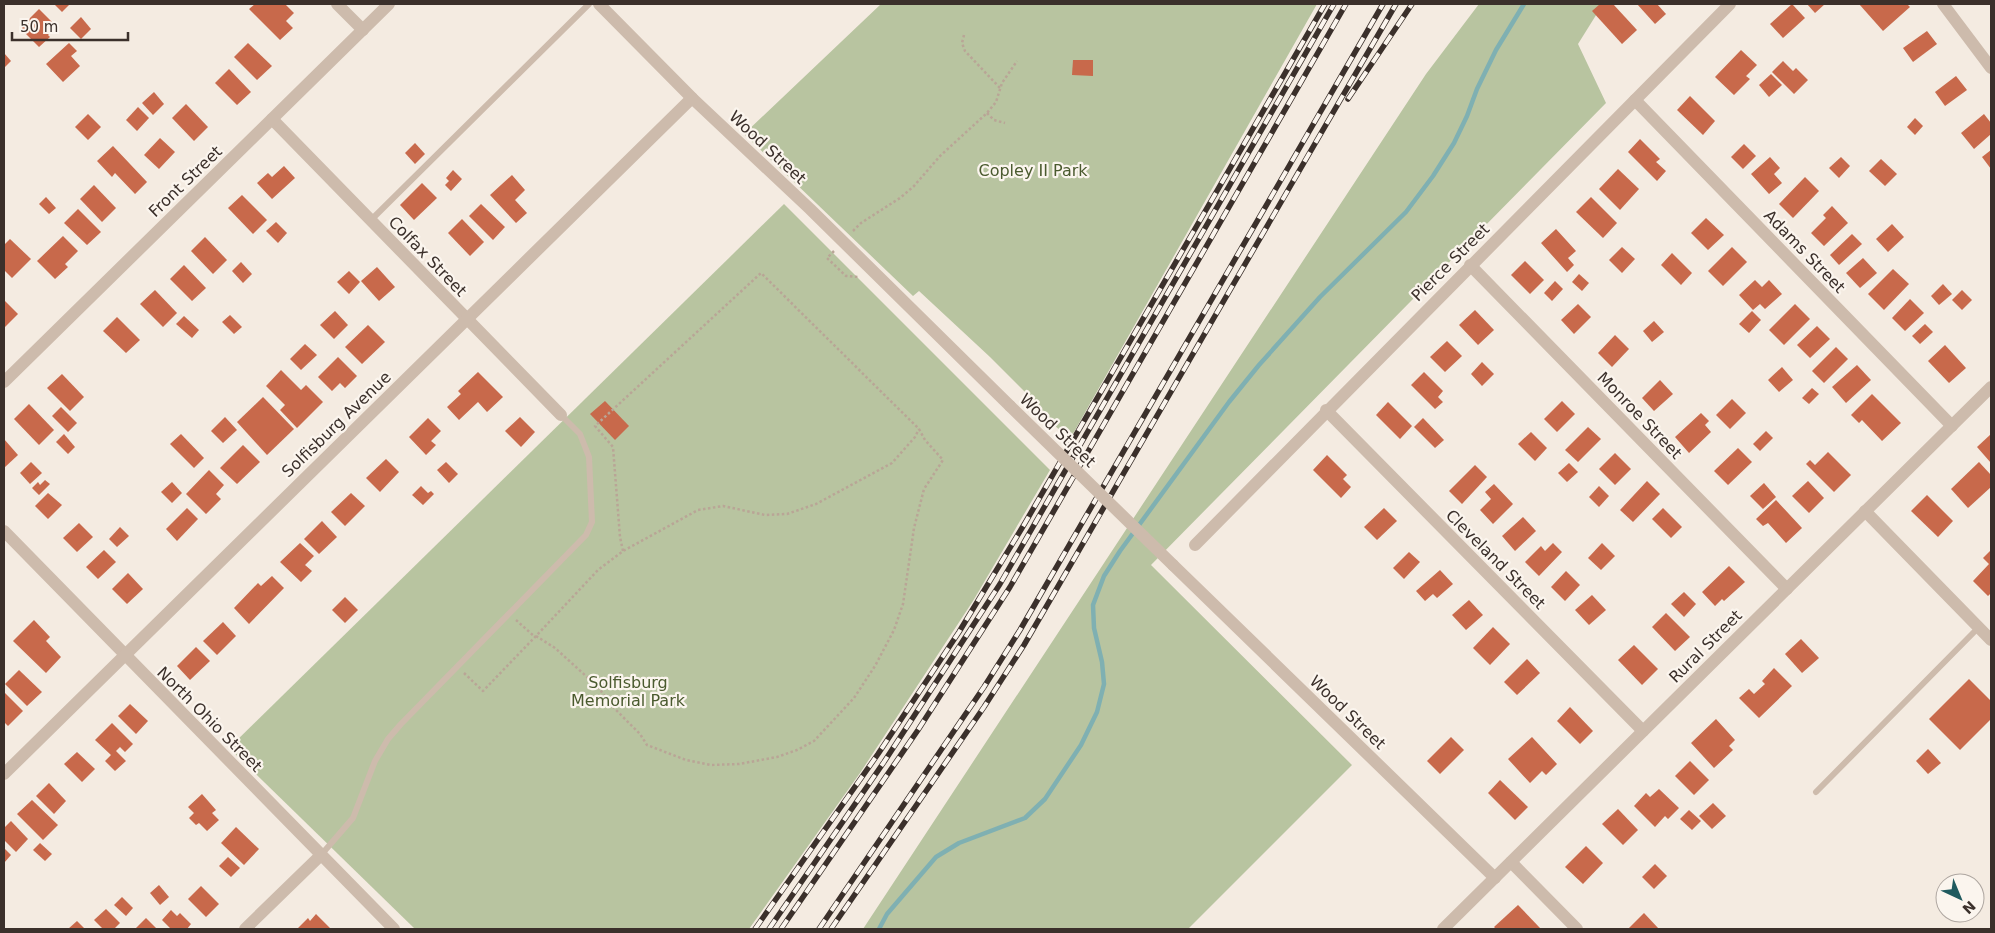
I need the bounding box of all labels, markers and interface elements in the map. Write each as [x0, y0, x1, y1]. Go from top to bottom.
scale bar [12, 10, 129, 42]
text: 50 m [20, 18, 58, 36]
street label: Wood Street [725, 107, 810, 188]
street label: Front Street [145, 142, 226, 221]
park label: Copley II Park [978, 161, 1088, 180]
street label: Adams Street [1760, 206, 1849, 297]
street label: Colfax Street [385, 212, 471, 300]
street label: Pierce Street [1408, 220, 1493, 305]
street label: Solfisburg Avenue [278, 367, 395, 481]
street label: Monroe Street [1593, 368, 1686, 463]
street label: Wood Street [1016, 389, 1100, 471]
street label: Cleveland Street [1442, 506, 1549, 613]
street label: Rural Street [1665, 606, 1746, 687]
street label: North Ohio Street [153, 663, 266, 776]
street label: Wood Street [1306, 671, 1390, 753]
park label: Solfisburg Memorial Park [571, 673, 686, 710]
north arrow [1935, 873, 1985, 923]
text: N [1959, 898, 1979, 917]

